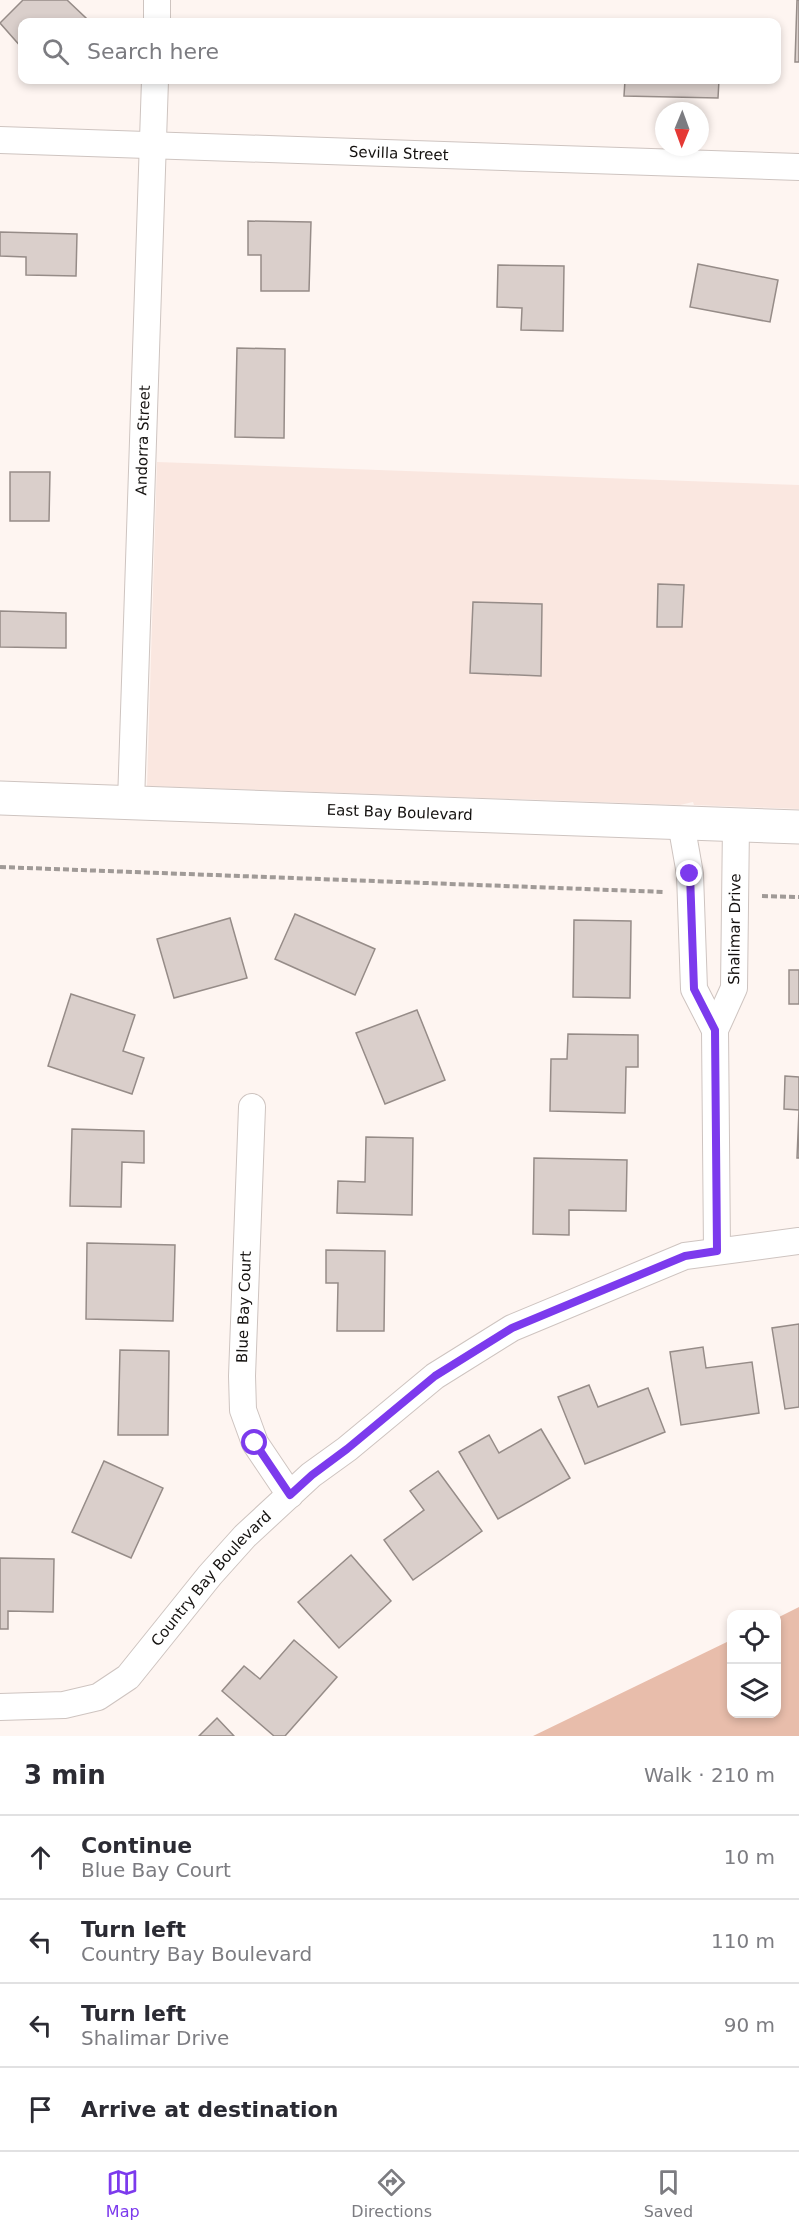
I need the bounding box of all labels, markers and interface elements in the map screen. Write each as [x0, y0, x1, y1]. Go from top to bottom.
search box [18, 18, 781, 84]
icon: search [39, 35, 72, 68]
text: Search here [87, 39, 219, 64]
north arrow [655, 102, 709, 156]
street label: Sevilla Street [349, 143, 449, 164]
street label: Andorra Street [132, 385, 154, 496]
street label: East Bay Boulevard [326, 801, 473, 824]
route end [676, 860, 702, 886]
street label: Shalimar Drive [725, 873, 744, 985]
street label: Blue Bay Court [233, 1250, 255, 1363]
route start [241, 1429, 267, 1455]
street label: Country Bay Boulevard [147, 1507, 275, 1650]
map controls [727, 1610, 781, 1718]
button: locate [727, 1610, 781, 1664]
button: layers [727, 1664, 781, 1718]
text: 3 min [24, 1760, 106, 1790]
text: Walk · 210 m [644, 1763, 775, 1787]
text: Continue [81, 1833, 192, 1858]
icon: ahead [24, 1841, 57, 1874]
text: 10 m [724, 1845, 775, 1869]
text: Blue Bay Court [81, 1858, 231, 1882]
text: Turn left [81, 1917, 186, 1942]
icon: left [24, 1925, 57, 1958]
text: 110 m [711, 1929, 775, 1953]
text: Country Bay Boulevard [81, 1942, 312, 1966]
text: Turn left [81, 2001, 186, 2026]
icon: left [24, 2009, 57, 2042]
text: 90 m [724, 2013, 775, 2037]
text: Shalimar Drive [81, 2026, 229, 2050]
icon: arrive [24, 2093, 57, 2126]
text: Arrive at destination [81, 2097, 338, 2122]
tab: Map [106, 2166, 140, 2221]
tab: Directions [351, 2166, 432, 2221]
tab: Saved [644, 2166, 693, 2221]

